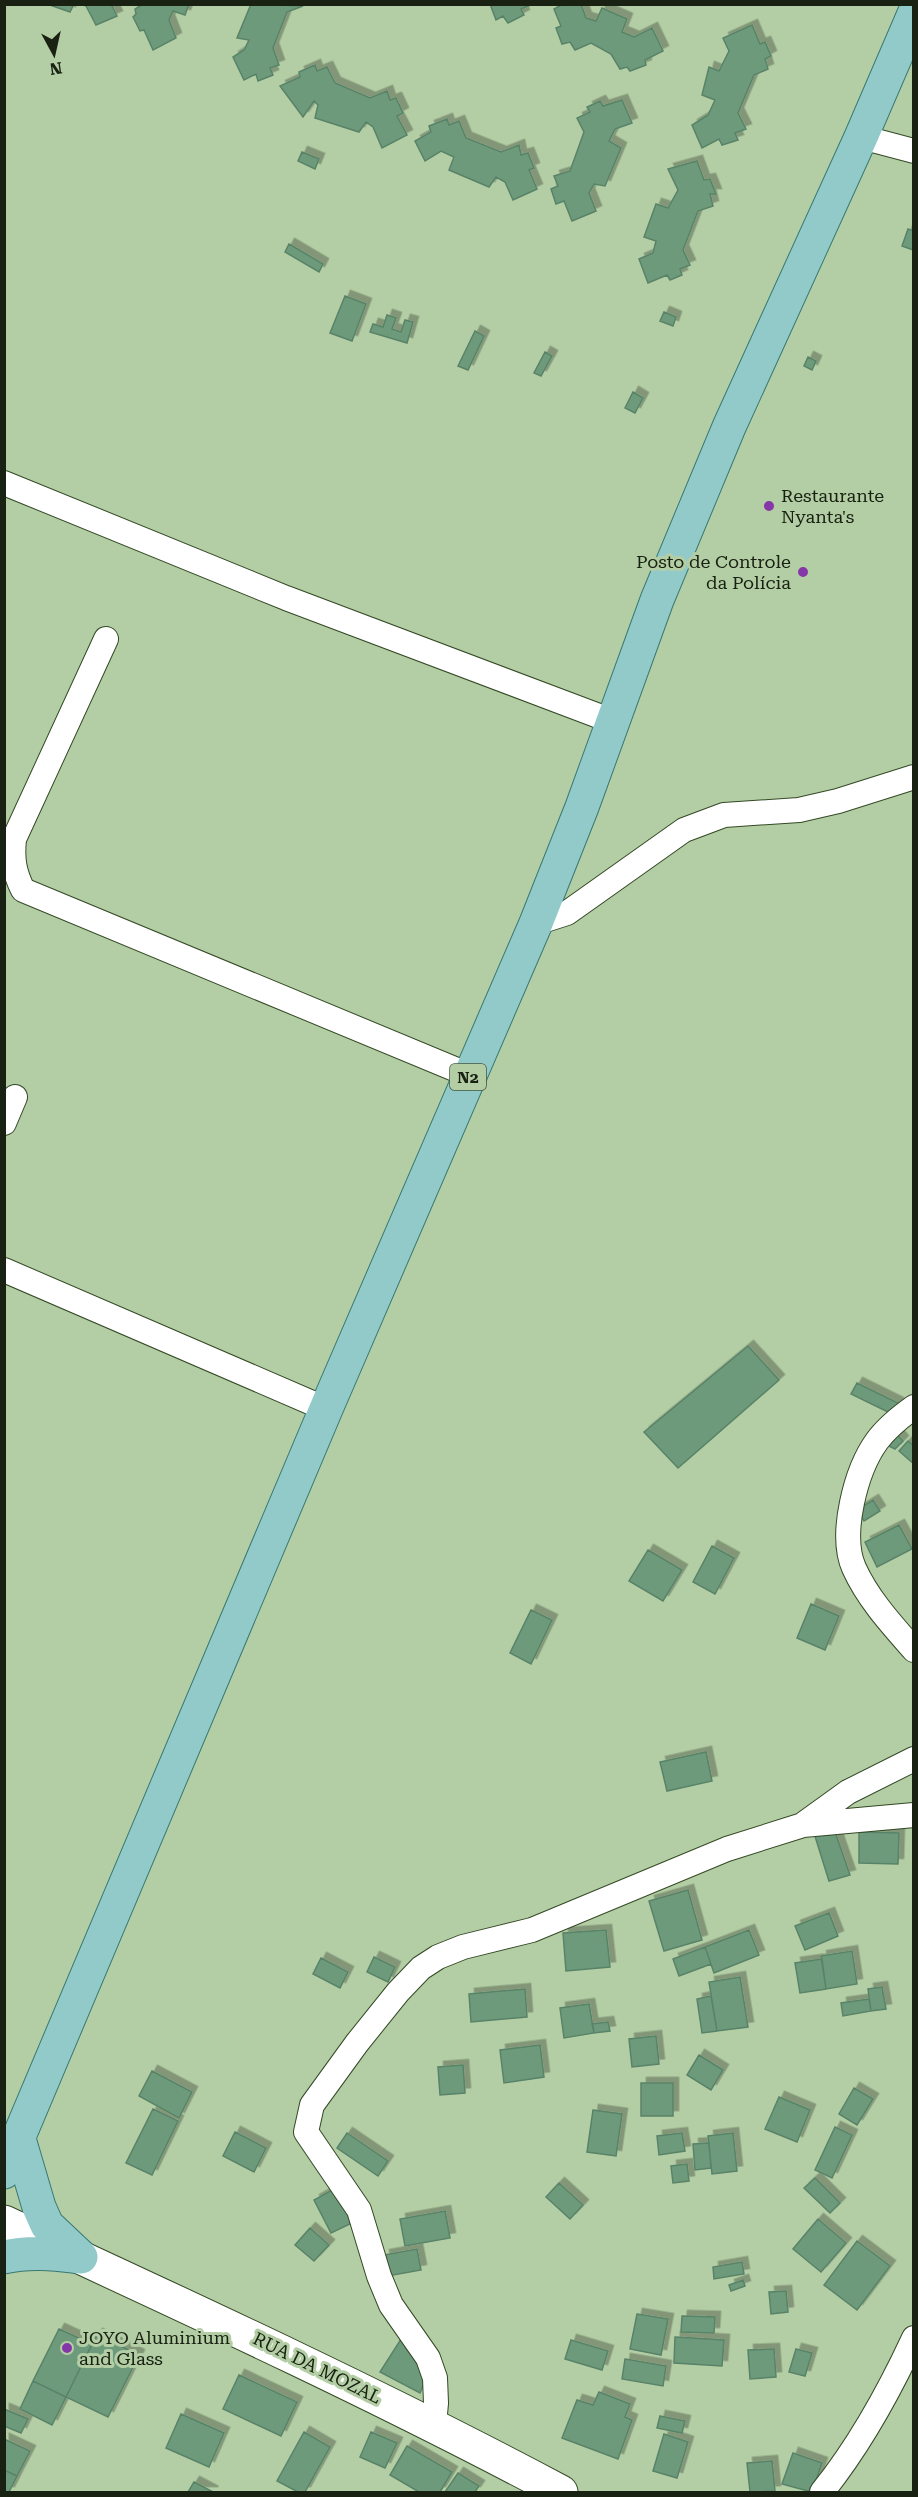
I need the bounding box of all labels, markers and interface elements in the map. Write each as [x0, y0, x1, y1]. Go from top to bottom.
north arrow [24, 24, 84, 84]
text: N [49, 58, 63, 79]
place label: Restaurante Nyanta's [781, 485, 884, 527]
marker: Restaurante Nyanta's [762, 499, 776, 513]
place label: Posto de Controle da Polícia [636, 551, 791, 593]
marker: Posto de Controle da Polícia [796, 565, 810, 579]
road number: N2 [450, 1064, 486, 1090]
place label: JOYO Aluminium and Glass [79, 2327, 230, 2369]
street label: RUA DA MOZAL [250, 2327, 385, 2408]
marker: JOYO Aluminium and Glass [60, 2341, 74, 2355]

